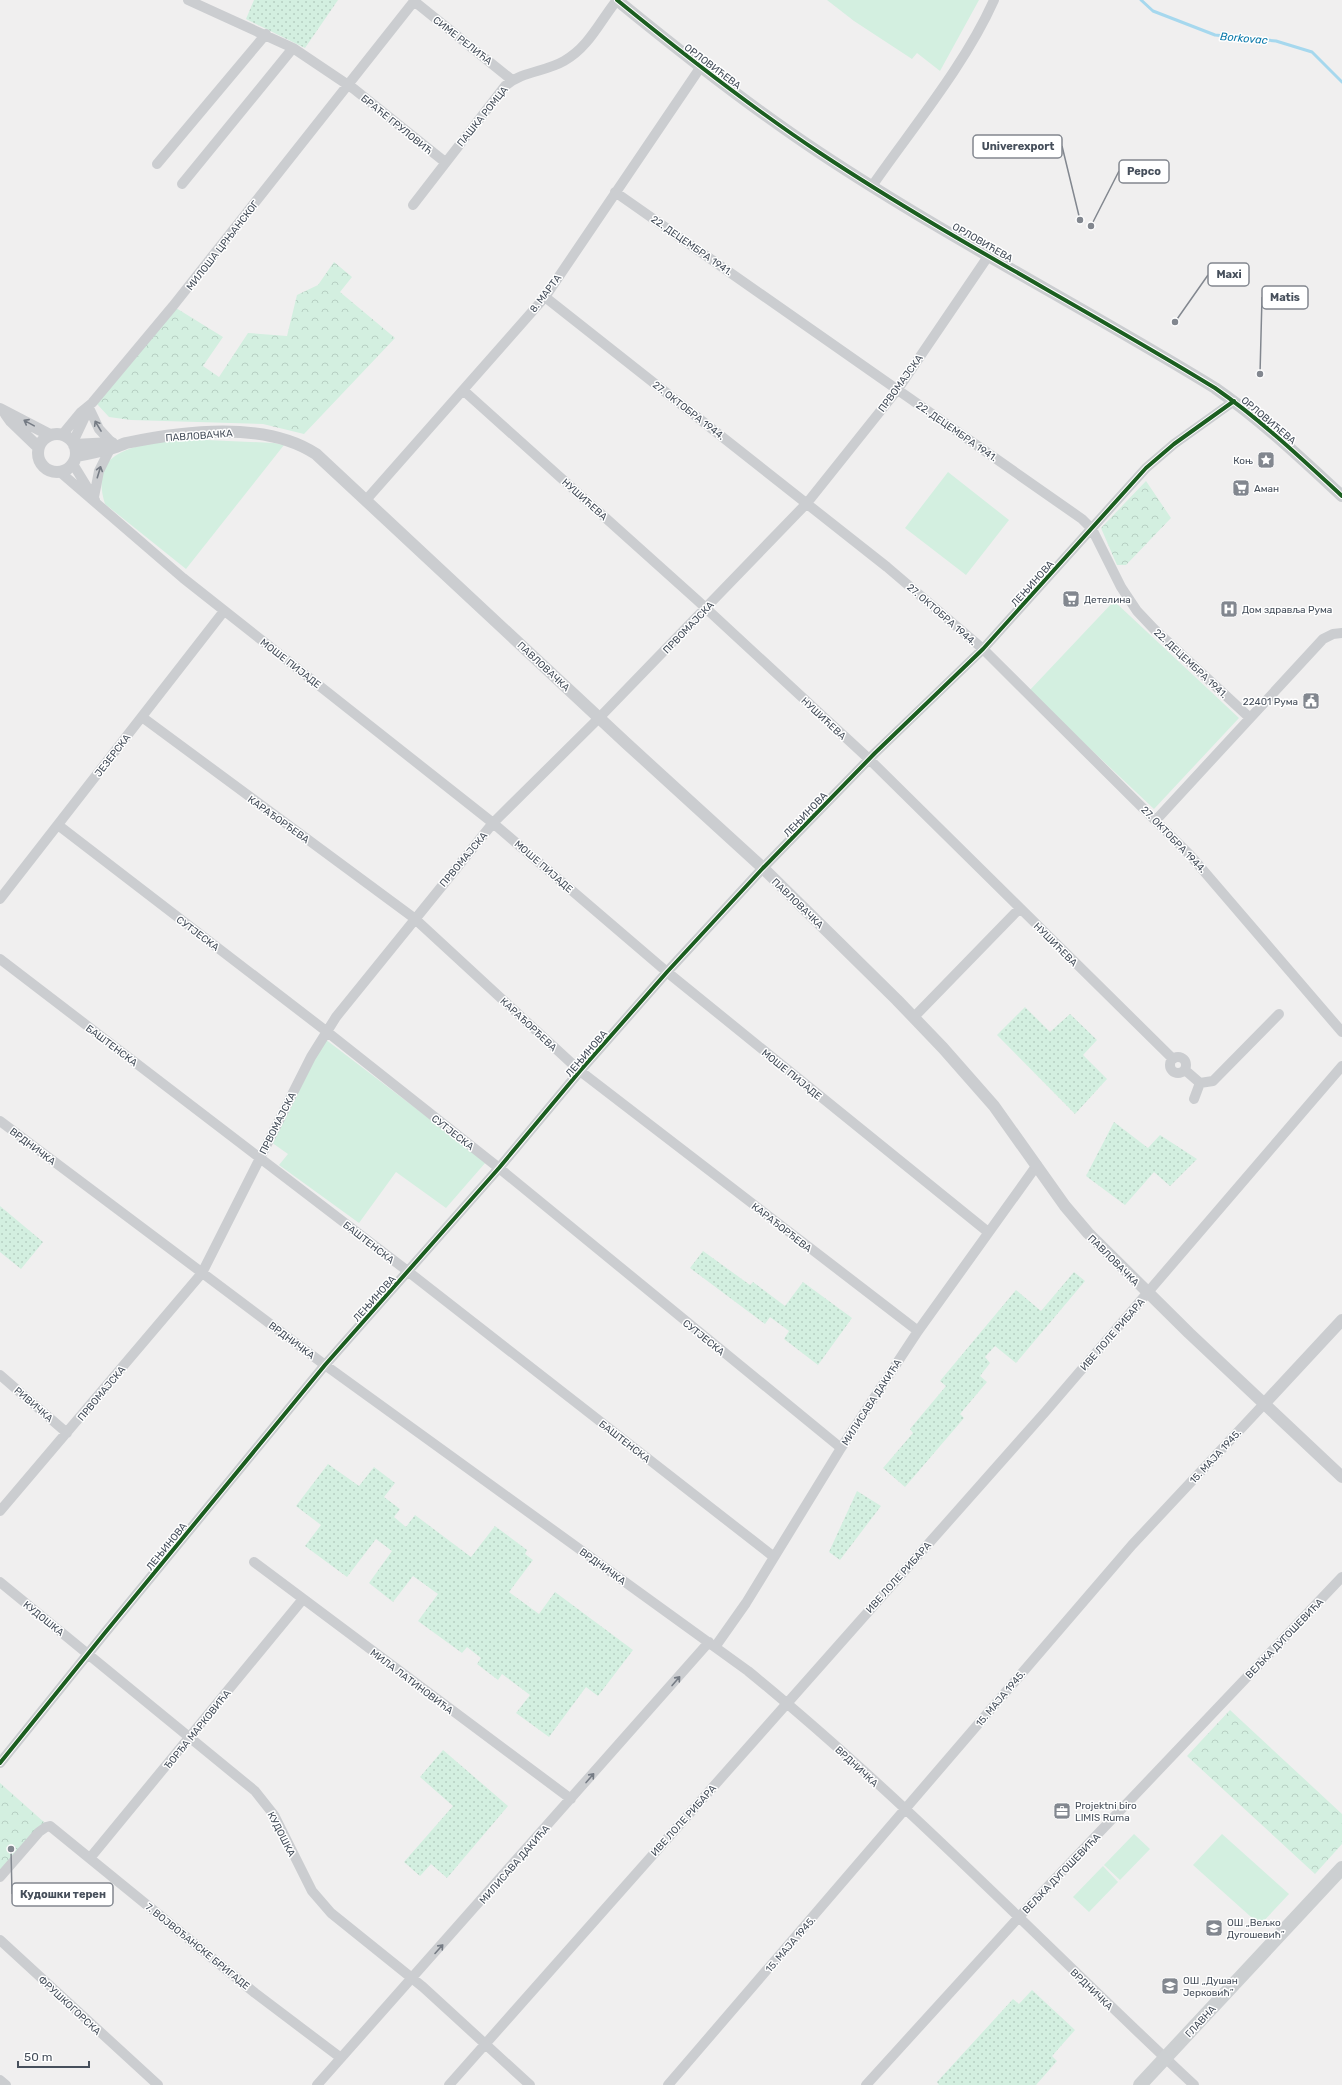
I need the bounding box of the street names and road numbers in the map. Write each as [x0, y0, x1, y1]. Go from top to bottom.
street label: СИМЕ РЕЛИЋА [431, 14, 494, 68]
street label: ОРЛОВИЋЕВА [682, 42, 743, 92]
street label: ПАШКА РОМЦА [455, 84, 511, 149]
street label: БРАЋЕ ГРУЛОВИЋ [358, 92, 434, 157]
street label: МИЛОША ЦРЊАНСКОГ [184, 198, 262, 293]
street label: 22. ДЕЦЕМБРА 1941. [649, 213, 734, 278]
street label: ОРЛОВИЋЕВА [950, 221, 1015, 265]
street label: 8. МАРТА [528, 272, 564, 315]
street label: ПРВОМАЈСКА [876, 352, 926, 415]
street label: 27. ОКТОБРА 1944. [650, 379, 727, 443]
street label: ОРЛОВИЋЕВА [1239, 394, 1298, 447]
street label: 22. ДЕЦЕМБРА 1941. [914, 399, 999, 464]
street label: ПАВЛОВАЧКА [165, 428, 233, 444]
street label: НУШИЋЕВА [559, 476, 610, 523]
street label: ЛЕЊИНОВА [1009, 558, 1057, 609]
street label: 27. ОКТОБРА 1944. [904, 581, 978, 648]
street label: ПРВОМАЈСКА [661, 599, 717, 656]
street label: 22. ДЕЦЕМБРА 1941. [1151, 627, 1230, 701]
street label: МОШЕ ПИЈАДЕ [258, 636, 323, 691]
street label: ПАВЛОВАЧКА [515, 639, 572, 694]
street label: НУШИЋЕВА [798, 695, 848, 743]
street label: ЈЕЗЕРСКА [92, 732, 133, 779]
street label: ЛЕЊИНОВА [781, 789, 830, 840]
street label: КАРАЂОРЂЕВА [245, 793, 312, 846]
street label: 27. ОКТОБРА 1944. [1138, 804, 1208, 875]
street label: ПРВОМАЈСКА [437, 830, 490, 889]
street label: МОШЕ ПИЈАДЕ [512, 838, 575, 895]
street label: ПАВЛОВАЧКА [769, 876, 826, 932]
street label: СУТЈЕСКА [174, 914, 221, 954]
street label: НУШИЋЕВА [1031, 920, 1080, 969]
street label: КАРАЂОРЂЕВА [497, 995, 559, 1054]
street label: БАШТЕНСКА [83, 1023, 140, 1069]
street label: ЛЕЊИНОВА [563, 1028, 610, 1079]
street label: МОШЕ ПИЈАДЕ [759, 1047, 824, 1103]
street label: ПРВОМАЈСКА [257, 1090, 299, 1156]
street label: СУТЈЕСКА [429, 1113, 476, 1153]
street label: ВРДНИЧКА [7, 1126, 58, 1168]
street label: КАРАЂОРЂЕВА [749, 1201, 814, 1255]
street label: БАШТЕНСКА [340, 1219, 397, 1267]
street label: ПАВЛОВАЧКА [1085, 1233, 1142, 1289]
street label: ЛЕЊИНОВА [351, 1273, 399, 1324]
street label: ИВЕ ЛОЛЕ РИБАРА [1078, 1296, 1148, 1373]
street label: СУТЈЕСКА [680, 1317, 727, 1358]
street label: ВРДНИЧКА [266, 1320, 317, 1362]
street label: МИЛИСАВА ДАКИЋА [839, 1357, 904, 1448]
street label: ПРВОМАЈСКА [75, 1364, 128, 1423]
street label: РИВИЧКА [11, 1385, 55, 1425]
street label: БАШТЕНСКА [596, 1418, 653, 1466]
street label: 15. МАЈА 1945. [1188, 1427, 1244, 1486]
street label: ЛЕЊИНОВА [144, 1520, 190, 1573]
street label: ИВЕ ЛОЛЕ РИБАРА [864, 1539, 934, 1616]
street label: ВРДНИЧКА [577, 1546, 628, 1588]
street label: ВЕЉКА ДУГОШЕВИЋА [1243, 1596, 1326, 1681]
street label: КУДОШКА [21, 1599, 66, 1639]
street label: МИЛА ЛАТИНОВИЋА [368, 1647, 455, 1717]
street label: 15. МАЈА 1945. [974, 1668, 1028, 1729]
street label: ЂОРЂА МАРКОВИЋА [162, 1687, 234, 1772]
street label: ВРДНИЧКА [832, 1744, 881, 1790]
street label: ИВЕ ЛОЛЕ РИБАРА [649, 1782, 719, 1859]
street label: КУДОШКА [265, 1810, 298, 1859]
street label: МИЛИСАВА ДАКИЋА [477, 1823, 552, 1907]
street label: ВЕЉКА ДУГОШЕВИЋА [1020, 1831, 1103, 1916]
street label: 7. ВОЈВОЂАНСКЕ БРИГАДЕ [143, 1901, 252, 1993]
street label: 15. МАЈА 1945. [763, 1914, 818, 1975]
street label: ВРДНИЧКА [1068, 1967, 1115, 2013]
street label: ФРУШКОГОРСКА [35, 1974, 103, 2038]
street label: ГЛАВНА [1183, 2003, 1219, 2040]

